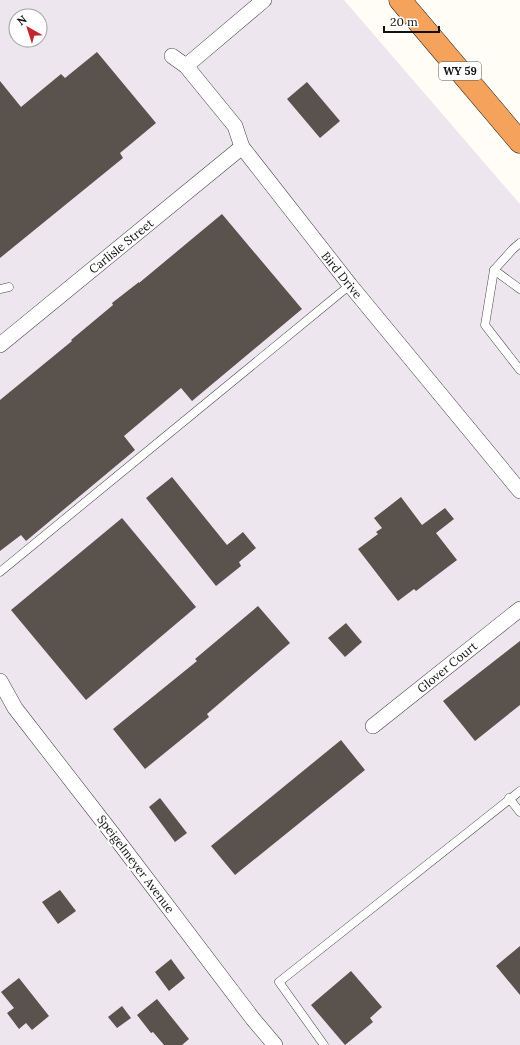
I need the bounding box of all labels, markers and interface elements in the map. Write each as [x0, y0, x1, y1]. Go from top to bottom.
north arrow [8, 8, 48, 48]
scale bar [384, 8, 439, 34]
text: N [14, 12, 30, 28]
text: 20 m [390, 14, 418, 29]
road number: WY 59 [439, 62, 481, 80]
street label: Carlisle Street [86, 215, 157, 277]
street label: Bird Drive [318, 248, 366, 302]
street label: Glover Court [414, 638, 480, 696]
street label: Speigelmeyer Avenue [94, 812, 178, 916]

